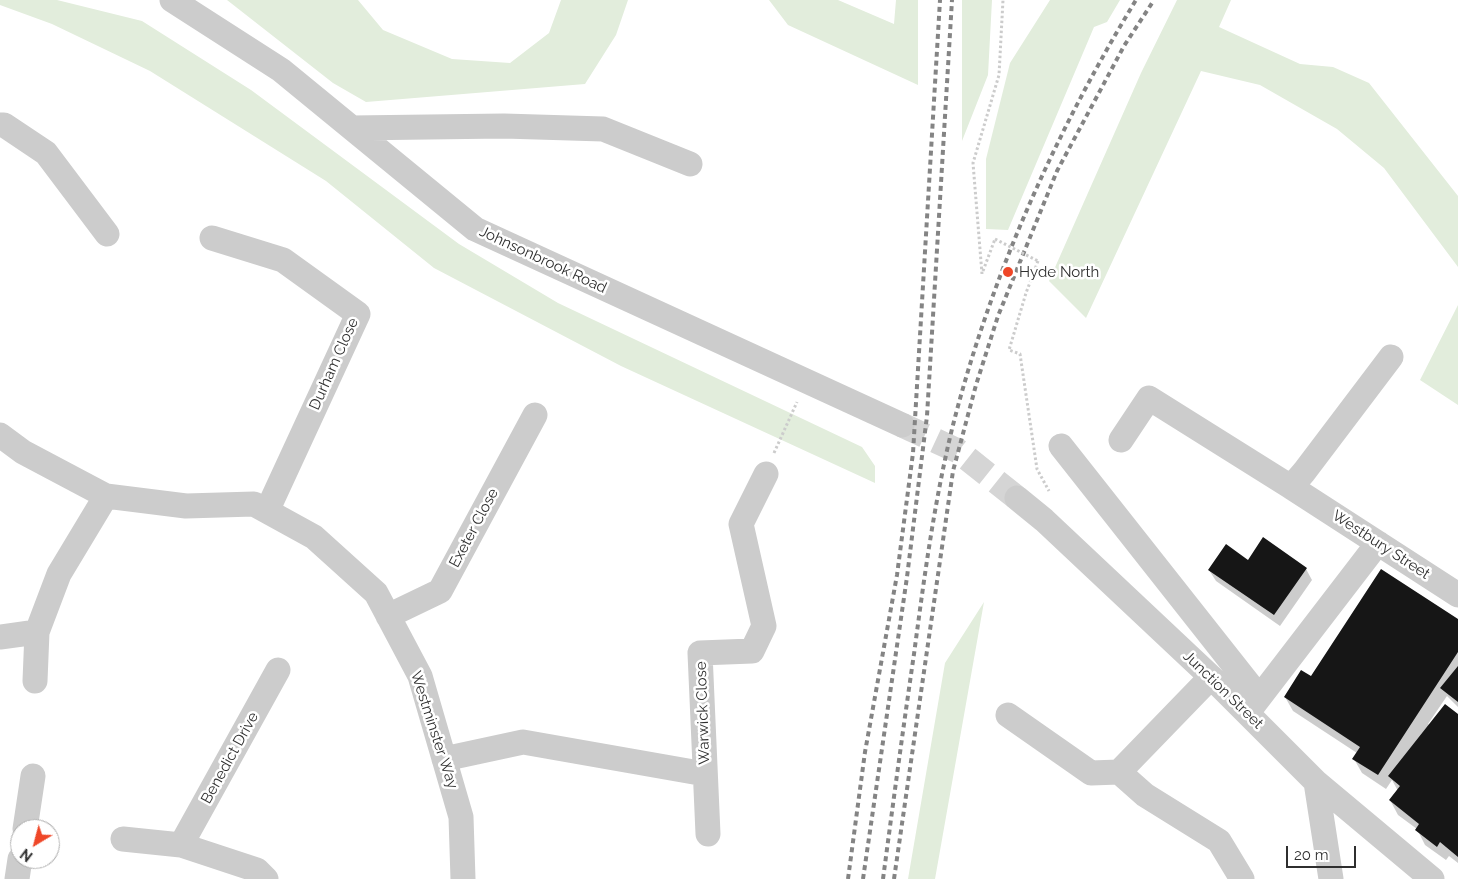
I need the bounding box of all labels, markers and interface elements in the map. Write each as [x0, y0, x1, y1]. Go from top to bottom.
street label: Johnsonbrook Road [477, 223, 609, 297]
place label: Hyde North [1019, 263, 1099, 281]
marker: Hyde North [1001, 265, 1015, 279]
street label: Durham Close [306, 315, 362, 413]
street label: Exeter Close [446, 485, 502, 571]
street label: Westbury Street [1329, 507, 1433, 583]
street label: Junction Street [1179, 647, 1267, 733]
street label: Warwick Close [692, 661, 714, 765]
street label: Westminster Way [407, 669, 461, 791]
street label: Benedict Drive [197, 709, 263, 807]
north arrow [10, 819, 60, 869]
scale bar [1288, 836, 1358, 868]
text: N [17, 846, 36, 865]
text: 20 m [1294, 846, 1329, 864]

